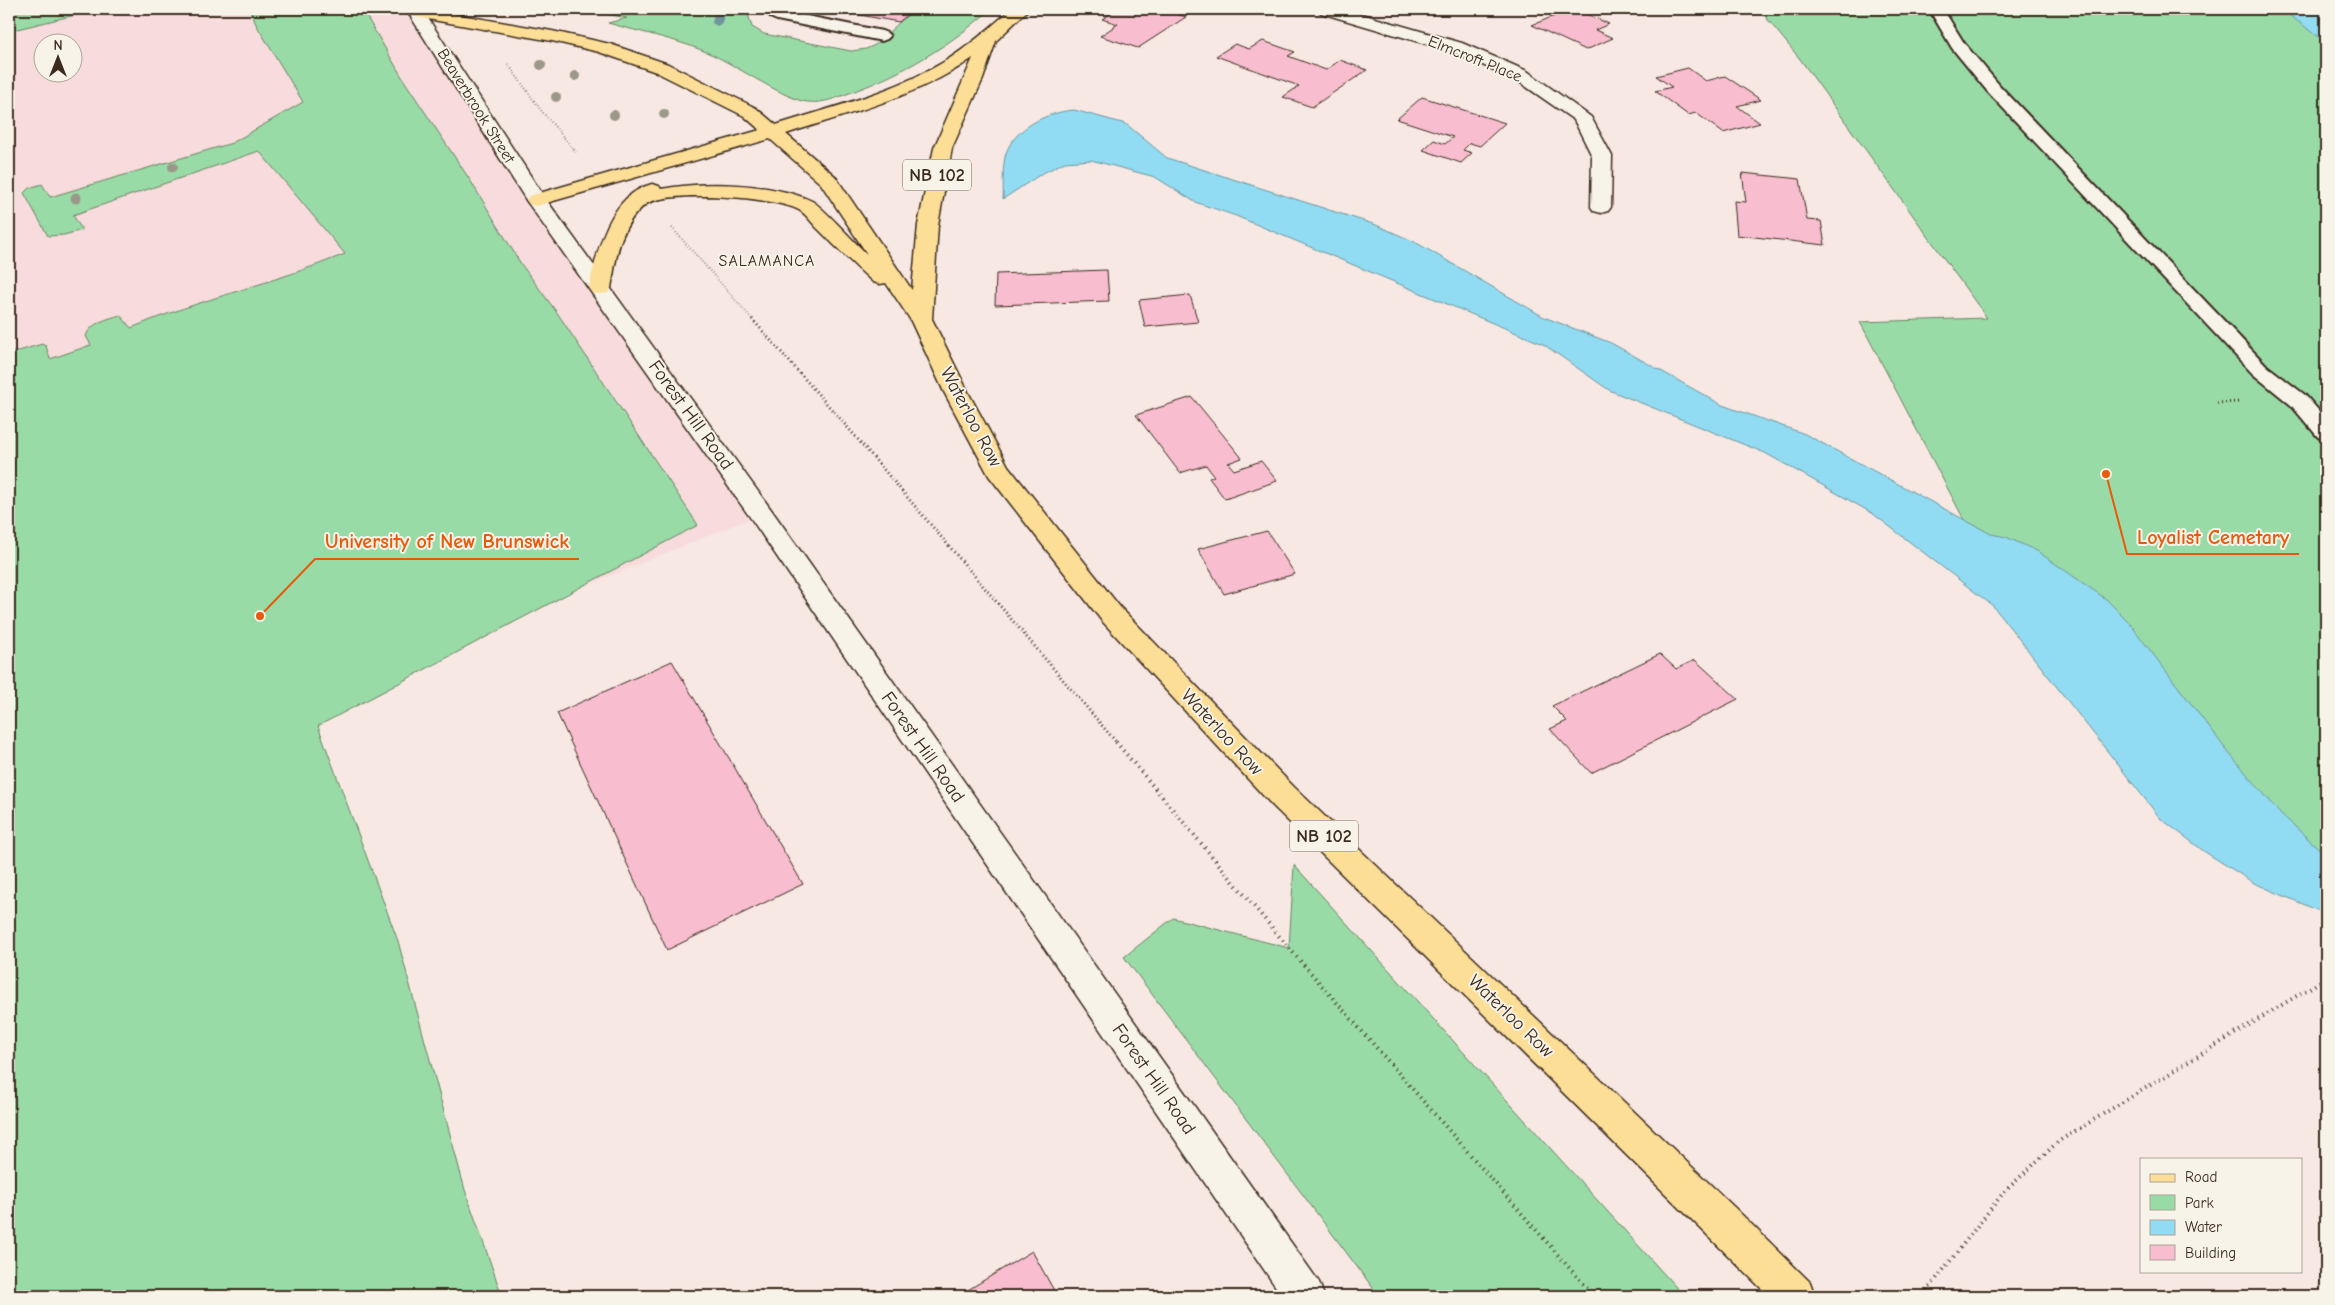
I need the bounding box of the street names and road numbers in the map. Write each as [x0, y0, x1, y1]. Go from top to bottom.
street label: Elmcroft Place [1426, 32, 1524, 86]
street label: Beaverbrook Street [433, 45, 519, 167]
road number: NB 102 [903, 160, 971, 190]
street label: Forest Hill Road [644, 356, 738, 474]
street label: Waterloo Row [935, 363, 1007, 471]
street label: Waterloo Row [1176, 684, 1268, 780]
street label: Forest Hill Road [877, 687, 969, 807]
road number: NB 102 [1290, 820, 1358, 851]
street label: Waterloo Row [1464, 970, 1559, 1063]
street label: Forest Hill Road [1108, 1019, 1200, 1139]

